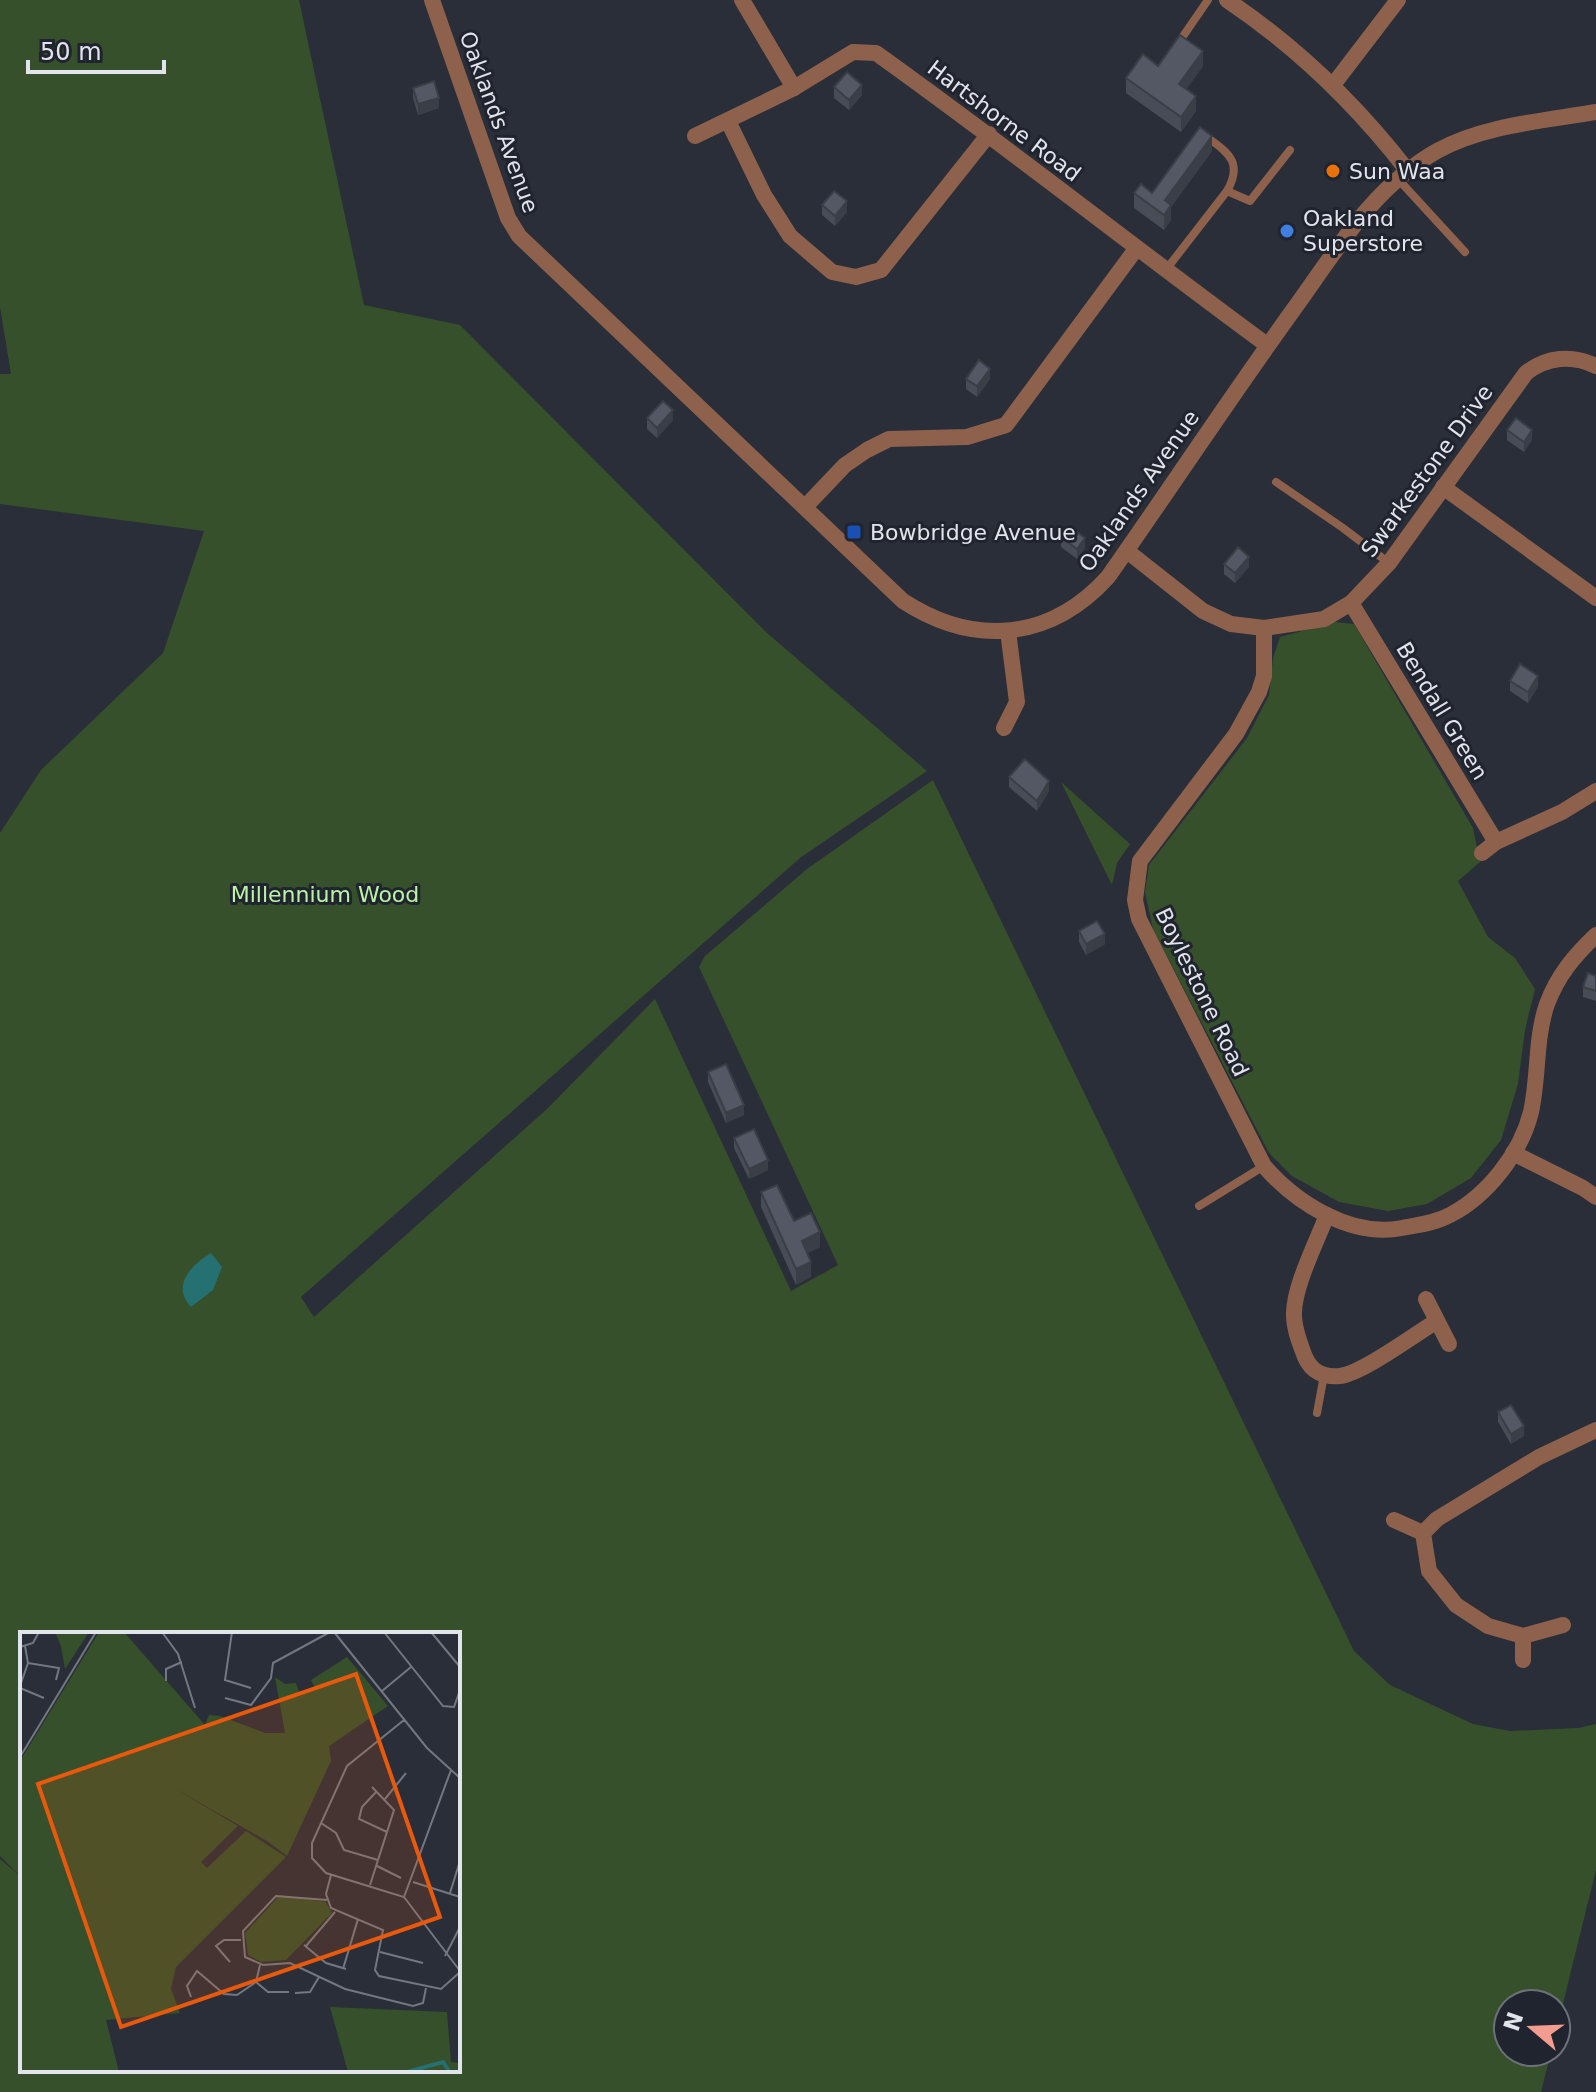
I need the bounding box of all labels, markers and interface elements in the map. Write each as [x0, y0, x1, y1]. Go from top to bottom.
scale bar [28, 24, 164, 74]
street label: Oaklands Avenue [455, 28, 543, 216]
text: 50 m [40, 38, 102, 66]
street label: Hartshorne Road [923, 55, 1085, 187]
place label: Sun Waa [1349, 159, 1445, 184]
marker: Sun Waa [1324, 162, 1342, 180]
place label: Oakland Superstore [1303, 206, 1423, 256]
marker: Oakland Superstore [1278, 222, 1296, 240]
street label: Swarkestone Drive [1356, 380, 1498, 562]
street label: Oaklands Avenue [1074, 406, 1204, 576]
place label: Bowbridge Avenue [870, 520, 1076, 545]
marker: Bowbridge Avenue [845, 523, 863, 541]
street label: Bendall Green [1391, 638, 1493, 784]
park label: Millennium Wood [231, 882, 419, 907]
street label: Boylestone Road [1150, 904, 1254, 1080]
inset map [20, 1632, 460, 2072]
north arrow [1492, 1988, 1572, 2068]
text: N [1499, 2009, 1528, 2034]

